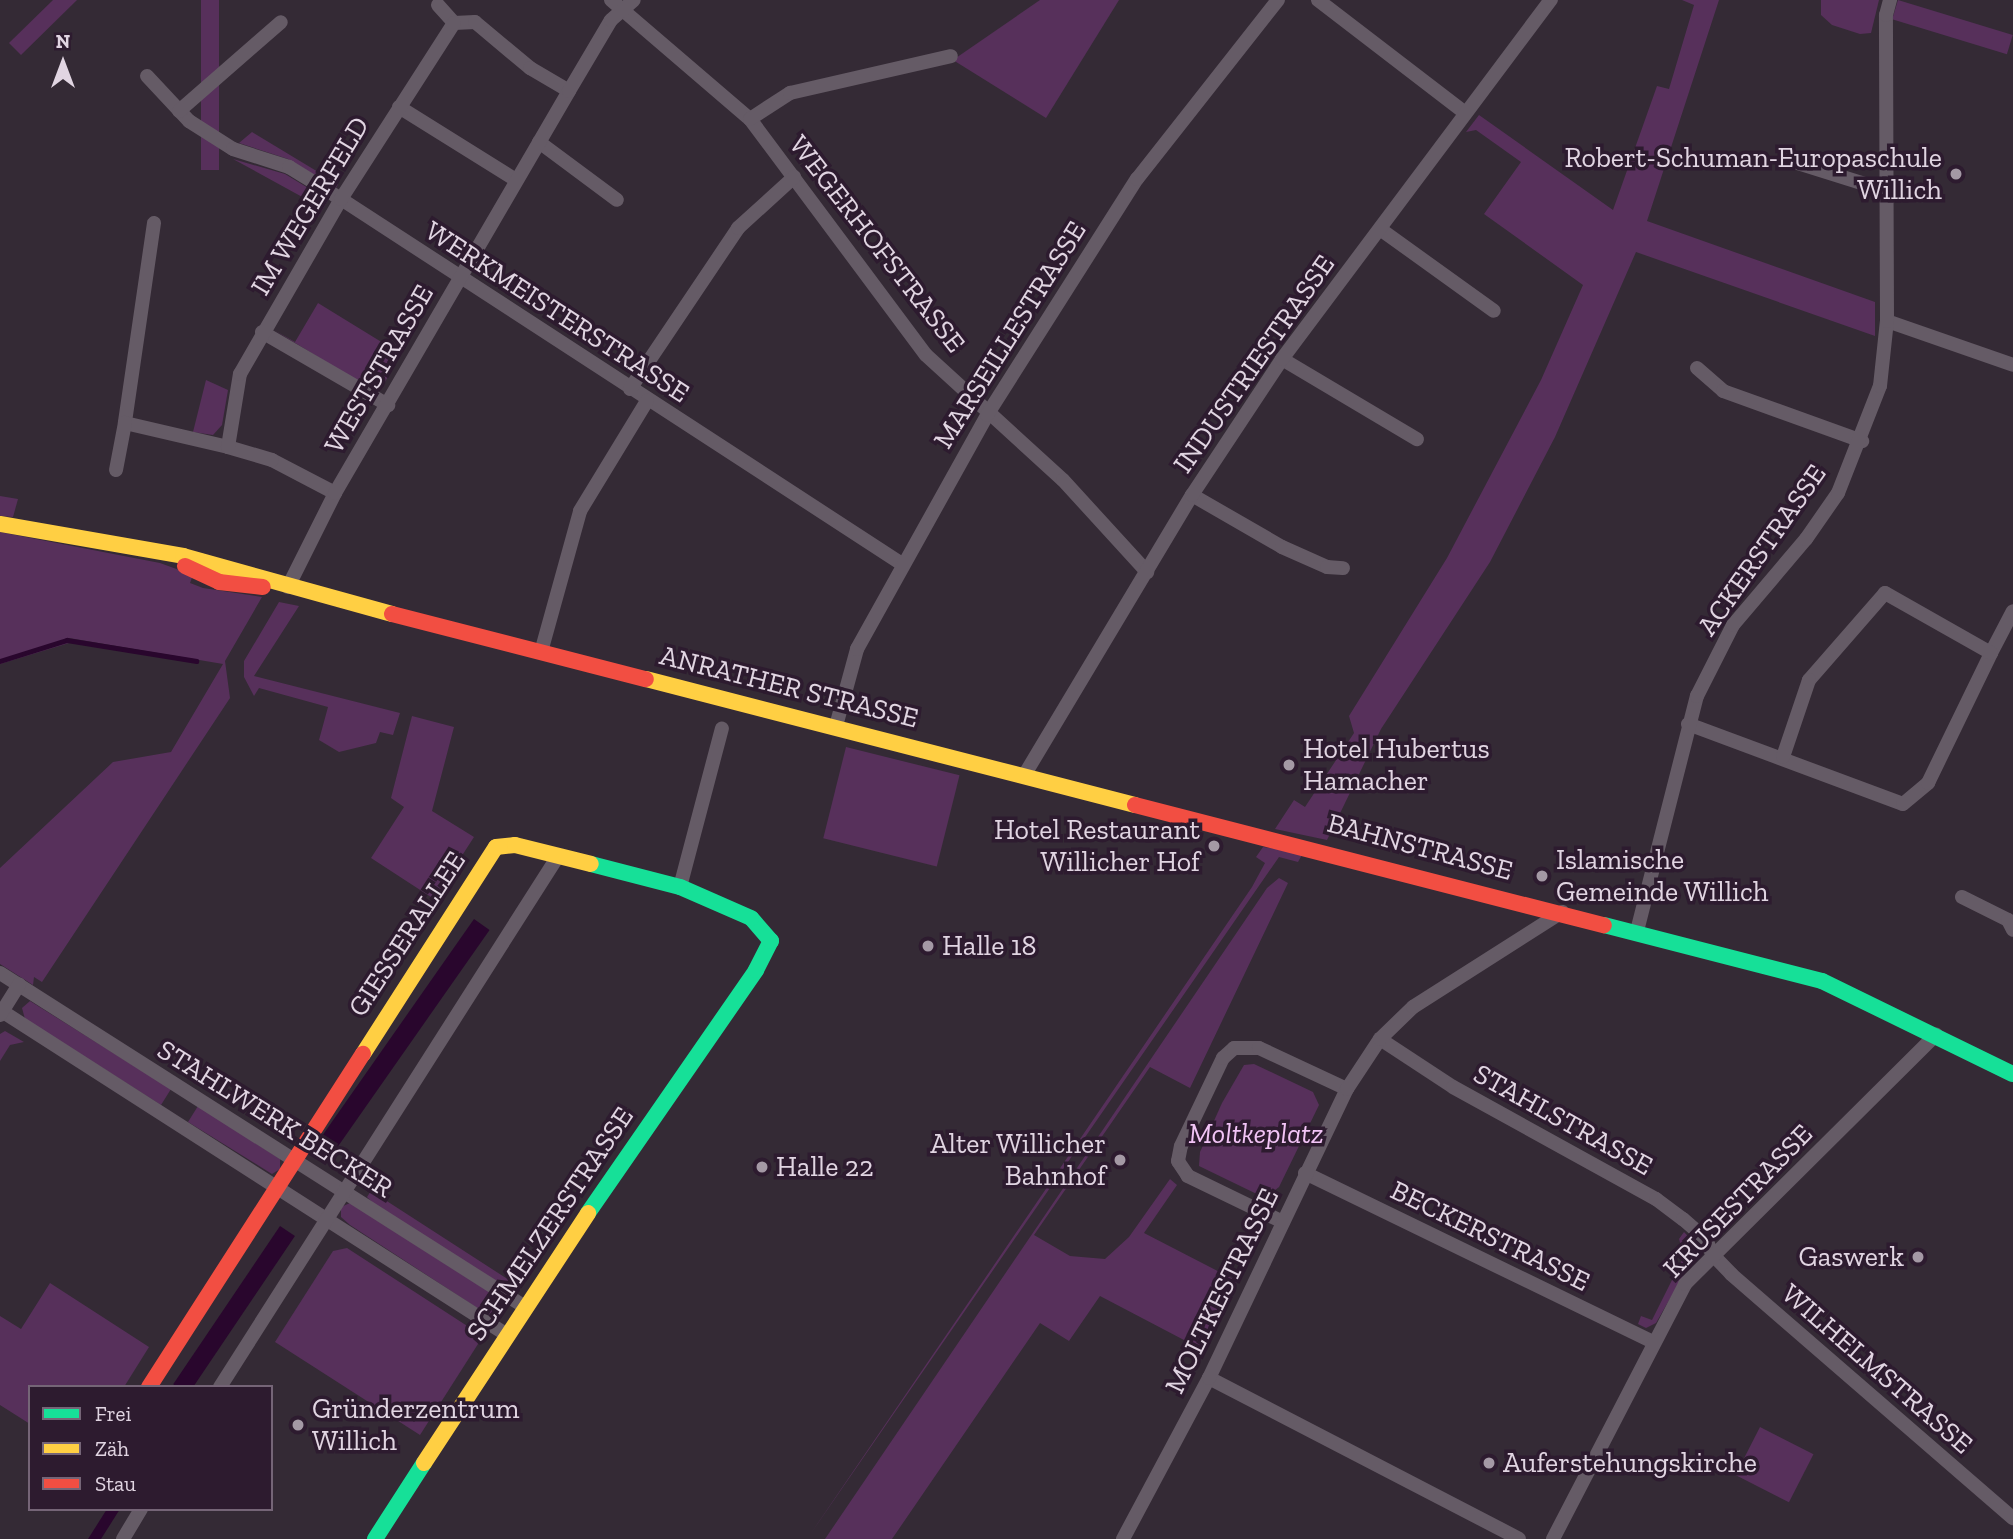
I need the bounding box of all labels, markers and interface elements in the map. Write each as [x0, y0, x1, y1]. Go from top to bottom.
north arrow [28, 28, 98, 98]
text: N [56, 30, 70, 53]
street label: IM WEGERFELD [243, 110, 377, 302]
street label: WEGERHOFSTRASSE [782, 129, 972, 359]
place label: Robert-Schuman-Europaschule Willich [1565, 141, 1942, 207]
marker: Robert-Schuman-Europaschule Willich [1948, 166, 1964, 182]
street label: WERKMEISTERSTRASSE [419, 214, 695, 410]
street label: MARSEILLESTRASSE [926, 215, 1094, 455]
street label: INDUSTRIESTRASSE [1166, 249, 1342, 479]
street label: WESTSTRASSE [317, 279, 441, 459]
street label: ACKERSTRASSE [1691, 458, 1833, 642]
street label: ANRATHER STRASSE [656, 639, 922, 735]
place label: Hotel Hubertus Hamacher [1303, 732, 1490, 798]
marker: Hotel Hubertus Hamacher [1281, 757, 1297, 773]
street label: BAHNSTRASSE [1324, 806, 1516, 888]
place label: Hotel Restaurant Willicher Hof [994, 813, 1200, 879]
marker: Hotel Restaurant Willicher Hof [1206, 838, 1222, 854]
place label: Islamische Gemeinde Willich [1556, 843, 1769, 909]
street label: GIESSERALLEE [341, 845, 473, 1023]
marker: Islamische Gemeinde Willich [1534, 868, 1550, 884]
place label: Halle 18 [942, 929, 1037, 963]
marker: Halle 18 [920, 938, 936, 954]
street label: STAHLWERK BECKER [151, 1033, 399, 1205]
street label: STAHLSTRASSE [1468, 1057, 1658, 1183]
street label: SCHMELZERSTRASSE [459, 1101, 641, 1347]
park label: Moltkeplatz [1189, 1117, 1323, 1151]
street label: KRUSESTRASSE [1656, 1117, 1820, 1285]
place label: Alter Willicher Bahnhof [929, 1127, 1106, 1193]
place label: Halle 22 [776, 1150, 874, 1184]
marker: Alter Willicher Bahnhof [1112, 1152, 1128, 1168]
marker: Halle 22 [754, 1159, 770, 1175]
street label: BECKERSTRASSE [1385, 1173, 1595, 1299]
street label: MOLTKESTRASSE [1158, 1183, 1286, 1399]
place label: Gaswerk [1798, 1240, 1904, 1274]
marker: Gaswerk [1910, 1249, 1926, 1265]
street label: WILHELMSTRASSE [1775, 1277, 1979, 1461]
legend [28, 1385, 273, 1511]
place label: Gründerzentrum Willich [312, 1392, 519, 1458]
text: Frei [95, 1401, 131, 1426]
marker: Gründerzentrum Willich [290, 1417, 306, 1433]
text: Zäh [95, 1436, 129, 1461]
place label: Auferstehungskirche [1503, 1446, 1757, 1480]
marker: Auferstehungskirche [1481, 1455, 1497, 1471]
text: Stau [95, 1471, 136, 1496]

